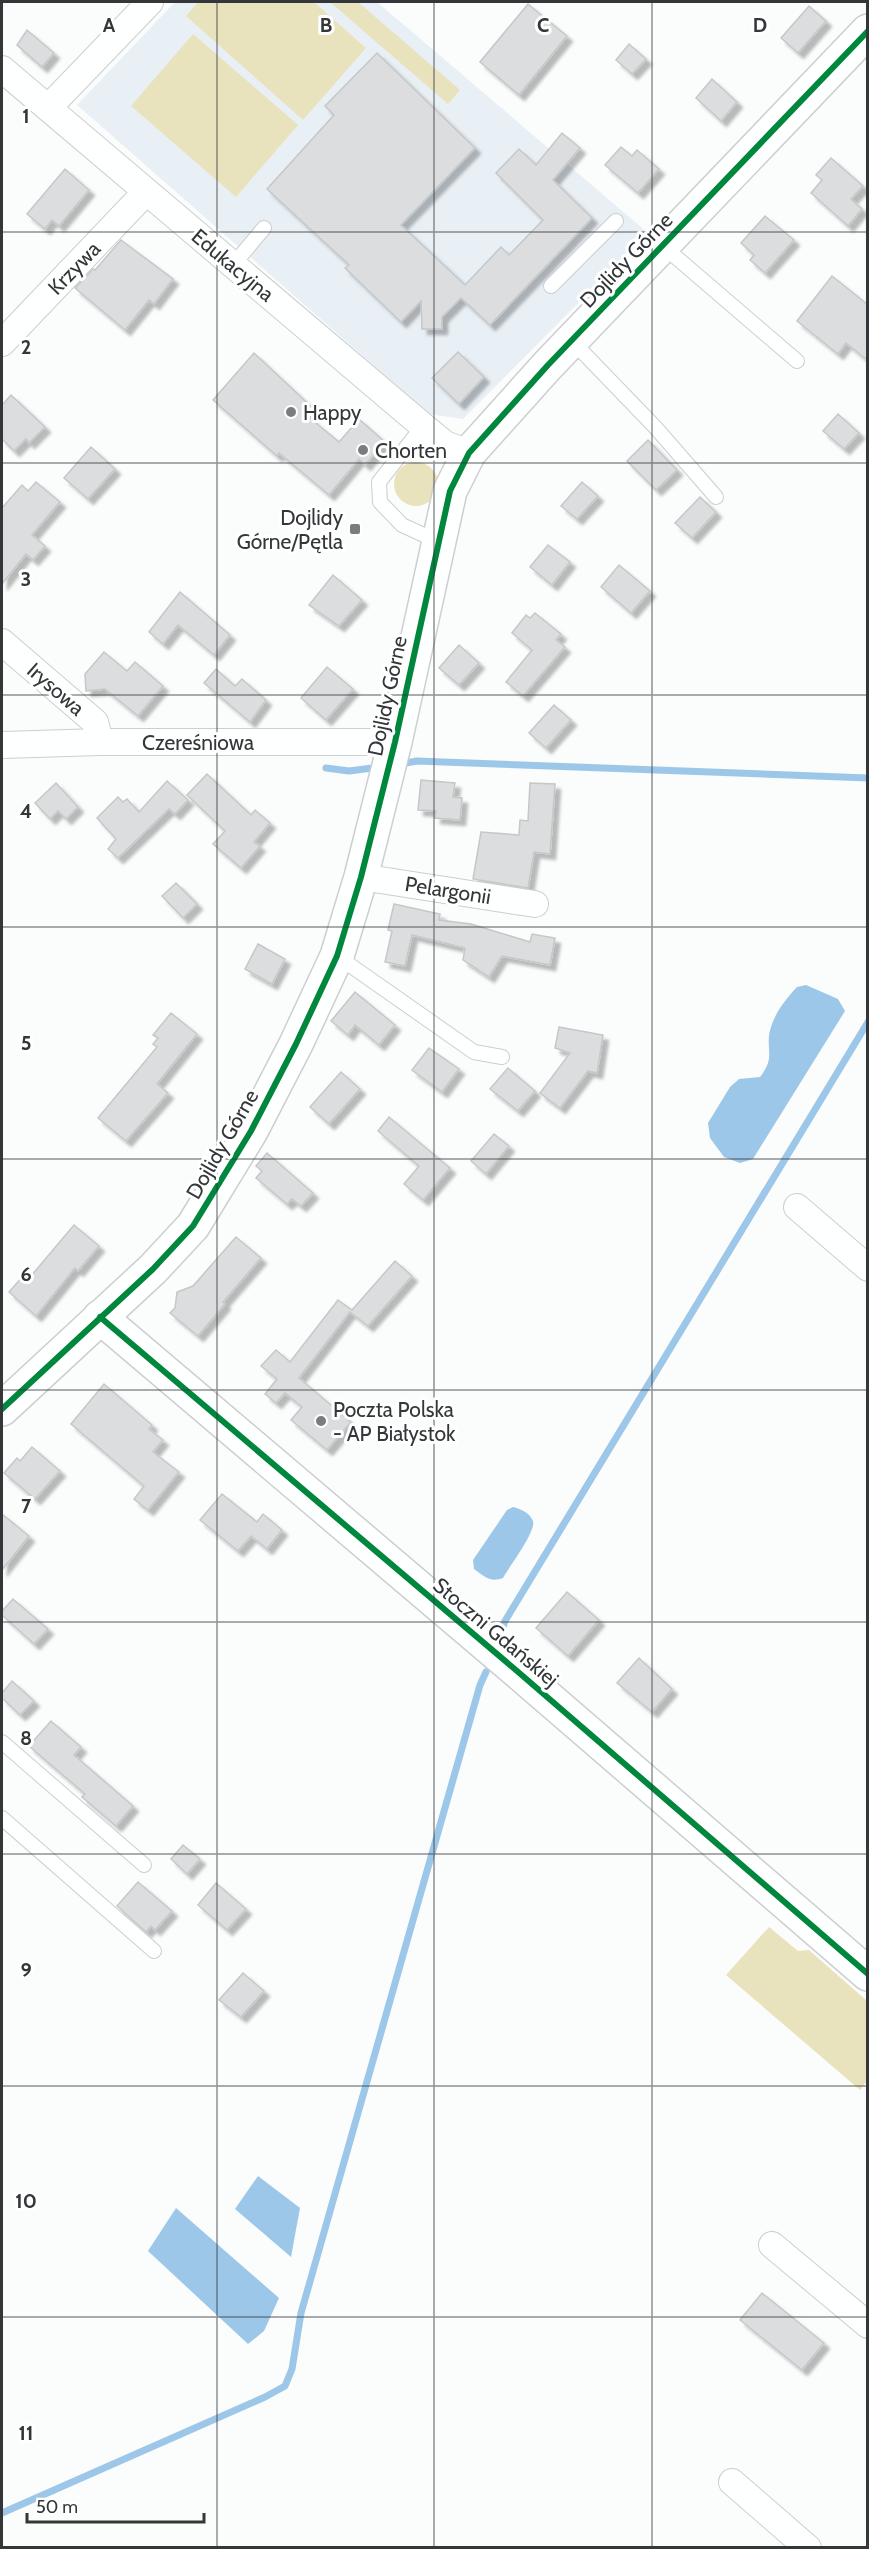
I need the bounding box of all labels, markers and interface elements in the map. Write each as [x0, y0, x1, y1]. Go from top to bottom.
text: A [103, 13, 116, 37]
text: B [320, 13, 332, 37]
text: C [537, 13, 549, 37]
text: D [753, 13, 767, 37]
text: 1 [22, 104, 30, 128]
street label: Dojlidy Górne [575, 207, 678, 313]
street label: Edukacyjna [186, 223, 279, 307]
street label: Krzywa [43, 236, 105, 300]
text: 2 [21, 335, 31, 359]
place label: Happy [303, 400, 362, 425]
marker: Happy [284, 405, 298, 419]
place label: Chorten [375, 438, 447, 463]
marker: Chorten [356, 443, 370, 457]
place label: Dojlidy Górne/Pętla [237, 505, 343, 554]
marker: Dojlidy Górne/Pętla [348, 522, 362, 536]
text: 3 [21, 567, 31, 591]
street label: Dojlidy Górne [362, 633, 413, 759]
street label: Irysowa [22, 657, 90, 721]
street label: Czereśniowa [142, 730, 254, 755]
text: 4 [20, 799, 32, 823]
street label: Pelargonii [403, 871, 493, 909]
text: 5 [21, 1031, 31, 1055]
street label: Dojlidy Górne [181, 1085, 264, 1204]
text: 6 [20, 1262, 32, 1286]
place label: Poczta Polska - AP Białystok [333, 1397, 456, 1446]
marker: Poczta Polska - AP Białystok [314, 1414, 328, 1428]
text: 7 [21, 1494, 32, 1518]
street label: Stoczni Gdańskiej [428, 1572, 564, 1693]
text: 8 [20, 1726, 32, 1750]
text: 9 [20, 1958, 32, 1982]
text: 10 [15, 2189, 37, 2213]
text: 11 [19, 2421, 33, 2445]
scale bar [27, 2486, 204, 2524]
text: 50 m [36, 2496, 78, 2518]

